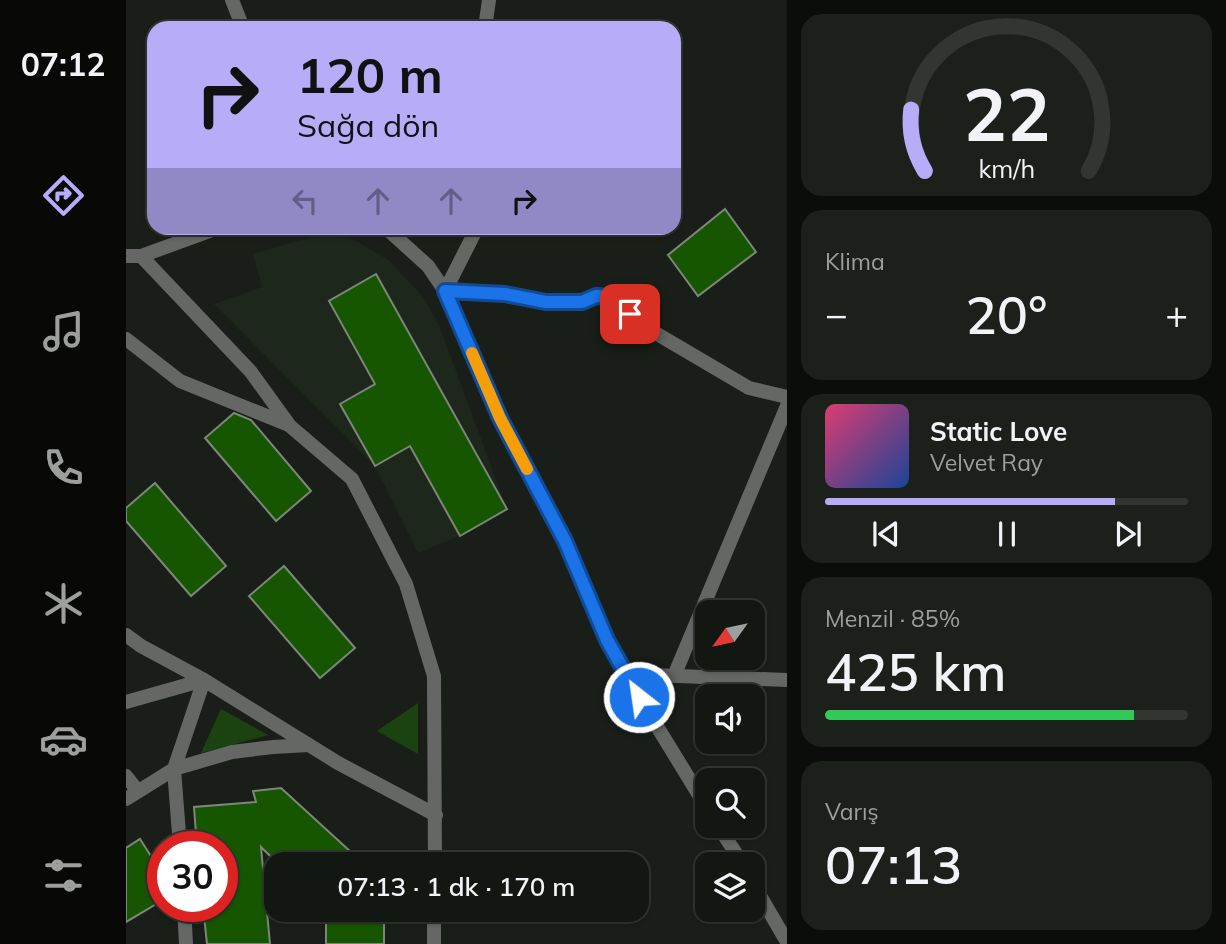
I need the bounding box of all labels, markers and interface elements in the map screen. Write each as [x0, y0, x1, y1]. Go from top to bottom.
text: 07:12 [21, 44, 105, 84]
text: 120 m [297, 44, 443, 105]
icon: right [182, 49, 273, 140]
text: 22 [963, 68, 1050, 159]
text: Sağa dön [297, 105, 439, 145]
text: km/h [978, 153, 1035, 184]
icon: directions [39, 171, 88, 220]
icon: left [286, 182, 324, 220]
icon: ahead [359, 182, 397, 220]
icon: ahead [432, 182, 470, 220]
icon: right [505, 182, 543, 220]
text: Klima [825, 247, 885, 276]
text: 20° [966, 282, 1047, 347]
pin [600, 284, 660, 344]
text: − [825, 290, 848, 338]
text: + [1165, 290, 1188, 338]
icon: arrive [611, 295, 649, 333]
icon: music [39, 307, 88, 356]
text: Static Love [930, 415, 1067, 448]
icon: phone [39, 443, 88, 492]
text: Velvet Ray [930, 448, 1043, 477]
icon: previous [867, 515, 905, 553]
icon: pause [988, 515, 1026, 553]
icon: next [1109, 515, 1147, 553]
icon: climate [39, 579, 88, 628]
north arrow [695, 600, 765, 670]
map controls [695, 600, 765, 922]
text: Menzil · 85% [825, 604, 960, 633]
text: 425 km [825, 639, 1006, 704]
position arrow [602, 660, 676, 734]
button: sound [695, 684, 765, 754]
icon: car [39, 715, 88, 764]
button: search [695, 768, 765, 838]
text: Varış [825, 797, 879, 826]
speed limit sign: 30 [147, 831, 238, 922]
text: 07:13 [825, 832, 962, 897]
icon: filters [39, 851, 88, 900]
button: layers [695, 852, 765, 922]
text: 07:13 · 1 dk · 170 m [338, 870, 575, 903]

